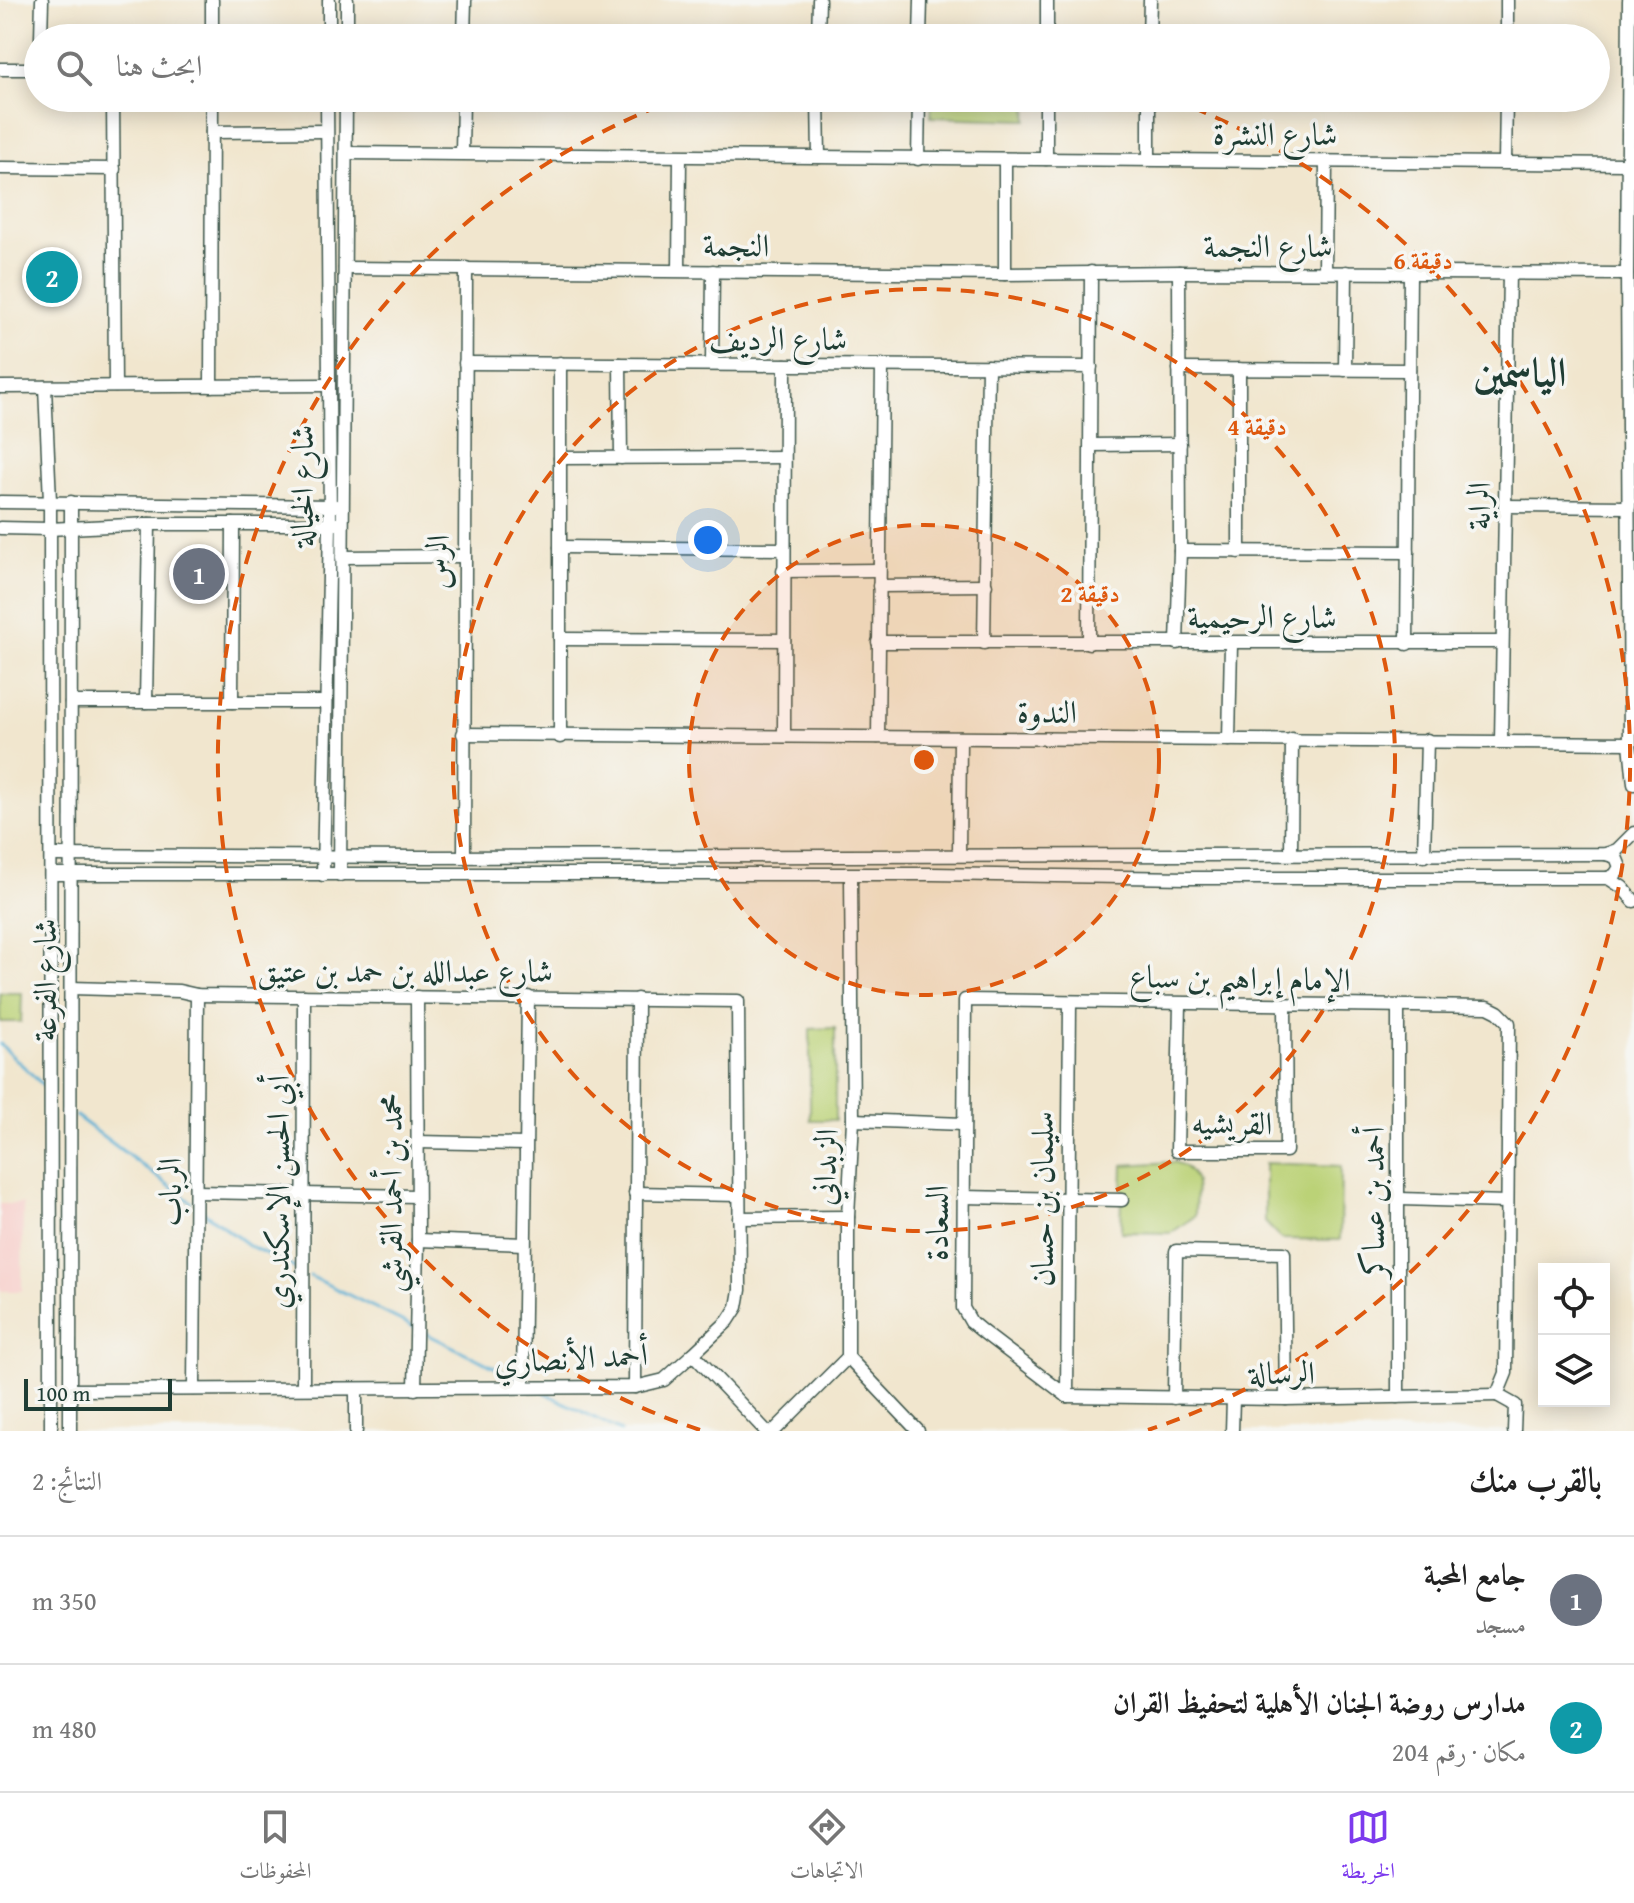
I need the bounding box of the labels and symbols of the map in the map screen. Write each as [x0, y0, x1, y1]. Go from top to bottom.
street label: شارع النشرة [1213, 110, 1337, 161]
street label: النجمة [702, 220, 770, 269]
street label: شارع النجمة [1203, 222, 1333, 273]
text: 6 دقيقة [1393, 243, 1453, 278]
pin: 2 [26, 247, 78, 307]
street label: شارع الرديف [709, 315, 847, 366]
district label: الياسمين [1474, 342, 1566, 401]
text: 4 دقيقة [1227, 409, 1287, 444]
street label: شارع الخيالة [278, 425, 329, 549]
street label: الراية [1455, 481, 1502, 531]
your location [688, 520, 728, 560]
street label: الرس [414, 535, 461, 589]
pin: 1 [173, 544, 225, 604]
text: 2 دقيقة [1060, 576, 1120, 611]
street label: شارع الرحيمية [1187, 593, 1337, 644]
street label: الندوة [1017, 688, 1077, 735]
centre of rings [910, 746, 938, 774]
street label: شارع الفرعة [21, 919, 72, 1041]
street label: شارع عبدالله بن حمد بن عتيق [257, 947, 553, 998]
street label: الإمام إبراهيم بن سباع [1129, 952, 1351, 1012]
street label: أبي الحسن الإسكندري [254, 1074, 304, 1309]
street label: محمد بن أحمد القرشي [367, 1093, 421, 1293]
street label: القريشيه [1191, 1098, 1273, 1147]
street label: سليمان بن حسان [1018, 1111, 1065, 1287]
street label: أحمد بن عساكر [1349, 1126, 1396, 1281]
street label: الزبداني [799, 1127, 853, 1207]
street label: الرباب [146, 1158, 193, 1226]
street label: السعادة [913, 1185, 960, 1261]
street label: أحمد الأنصاري [493, 1330, 650, 1387]
street label: الرسالة [1247, 1349, 1315, 1396]
scale bar [24, 1375, 172, 1411]

